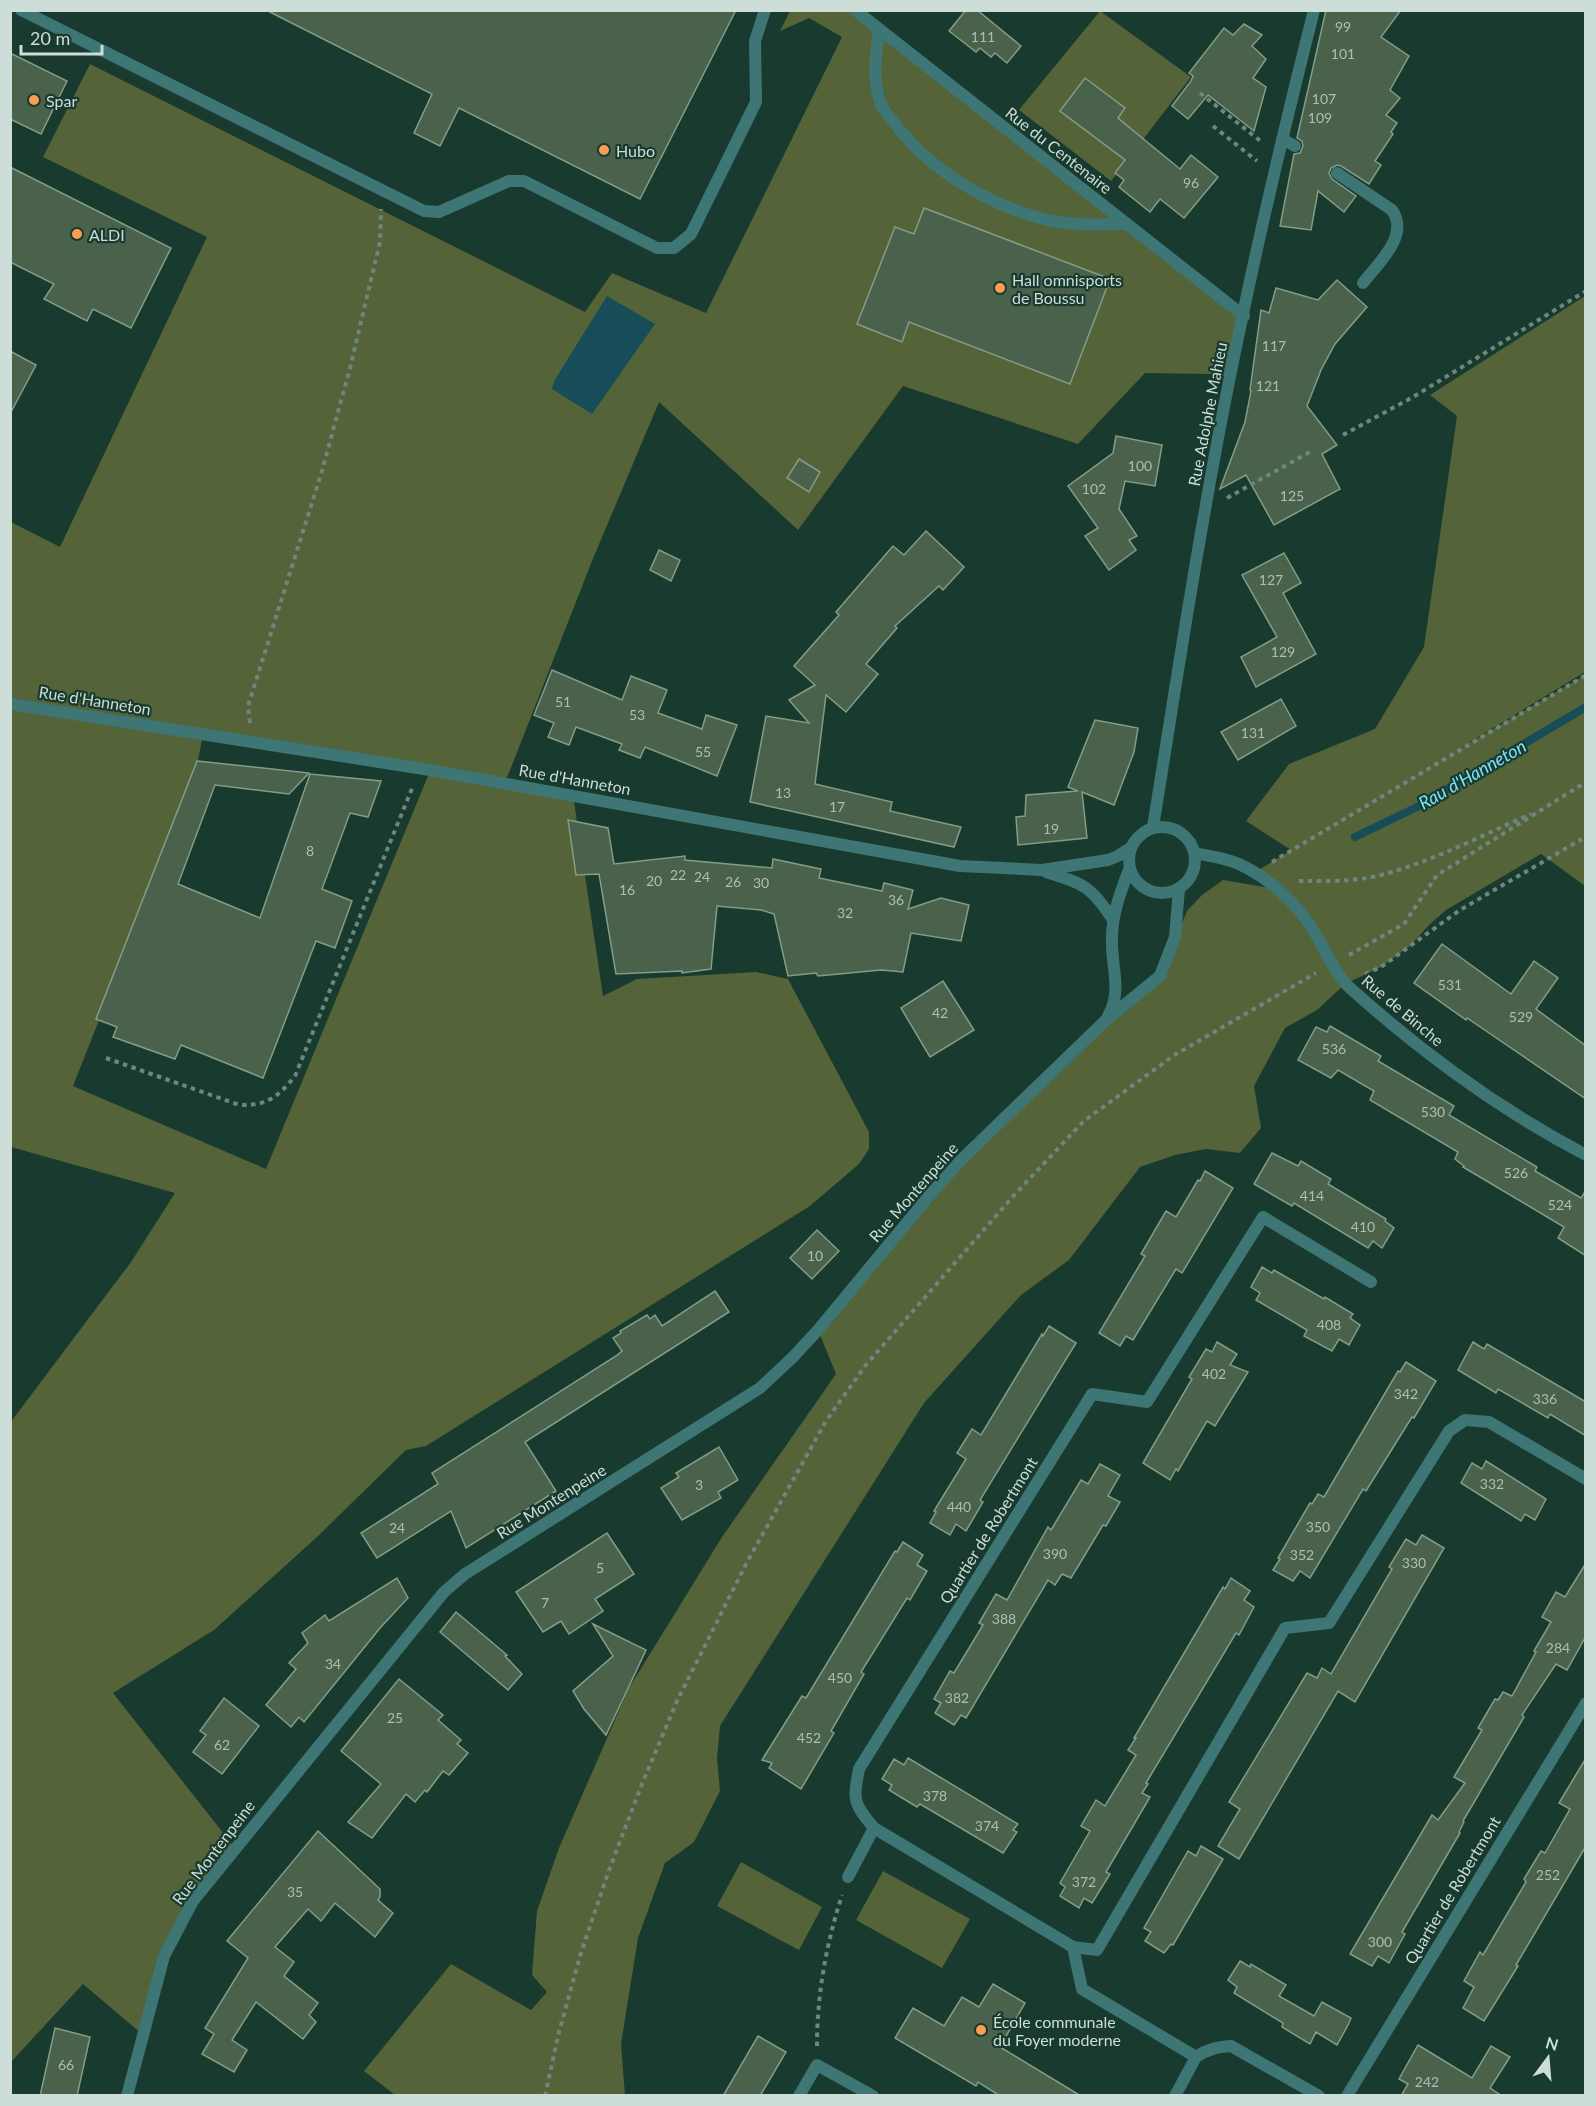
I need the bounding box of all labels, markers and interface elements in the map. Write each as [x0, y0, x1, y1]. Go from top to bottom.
scale bar [21, 18, 102, 56]
house number: 99 [1335, 18, 1351, 35]
text: 20 m [30, 27, 70, 49]
house number: 111 [971, 28, 995, 45]
house number: 101 [1331, 45, 1355, 62]
house number: 107 [1312, 90, 1336, 107]
place label: Spar [46, 91, 77, 110]
marker: Spar [27, 93, 41, 107]
street label: Rue du Centenaire [1002, 103, 1116, 197]
house number: 109 [1308, 109, 1332, 126]
place label: Hubo [616, 141, 655, 160]
marker: Hubo [597, 143, 611, 157]
house number: 96 [1183, 174, 1199, 191]
place label: ALDI [89, 225, 125, 244]
marker: ALDI [70, 227, 84, 241]
place label: Hall omnisports de Boussu [1012, 270, 1122, 307]
marker: Hall omnisports de Boussu [993, 281, 1007, 295]
house number: 117 [1262, 337, 1286, 354]
street label: Rue Adolphe Mahieu [1184, 340, 1230, 488]
house number: 121 [1256, 377, 1280, 394]
house number: 100 [1128, 457, 1152, 474]
house number: 102 [1082, 480, 1106, 497]
house number: 125 [1280, 487, 1304, 504]
house number: 127 [1259, 571, 1283, 588]
house number: 129 [1271, 643, 1295, 660]
street label: Rue d'Hanneton [38, 682, 152, 718]
house number: 51 [555, 693, 571, 710]
house number: 53 [629, 706, 645, 723]
house number: 131 [1241, 724, 1265, 741]
water label: Rau d'Hanneton [1414, 734, 1530, 814]
house number: 55 [695, 743, 711, 760]
street label: Rue d'Hanneton [518, 760, 632, 798]
house number: 13 [775, 784, 791, 801]
house number: 17 [829, 798, 845, 815]
house number: 19 [1043, 820, 1059, 837]
house number: 8 [306, 842, 314, 859]
house number: 22 [670, 866, 686, 883]
house number: 24 [694, 868, 710, 885]
house number: 20 [646, 872, 662, 889]
house number: 26 [725, 873, 741, 890]
house number: 30 [753, 874, 769, 891]
house number: 16 [619, 881, 635, 898]
house number: 36 [888, 891, 904, 908]
house number: 32 [837, 904, 853, 921]
street label: Rue de Binche [1358, 970, 1448, 1050]
house number: 531 [1438, 976, 1462, 993]
house number: 42 [932, 1004, 948, 1021]
house number: 529 [1509, 1008, 1533, 1025]
house number: 536 [1322, 1040, 1346, 1057]
house number: 530 [1421, 1103, 1445, 1120]
street label: Rue Montenpeine [865, 1138, 961, 1246]
house number: 526 [1504, 1164, 1528, 1181]
house number: 414 [1300, 1187, 1324, 1204]
house number: 524 [1548, 1196, 1572, 1213]
house number: 410 [1351, 1218, 1375, 1235]
house number: 10 [807, 1247, 823, 1264]
house number: 408 [1317, 1316, 1341, 1333]
house number: 402 [1202, 1365, 1226, 1382]
house number: 342 [1394, 1385, 1418, 1402]
house number: 336 [1533, 1390, 1557, 1407]
street label: Quartier de Robertmont [935, 1453, 1041, 1607]
street label: Rue Montenpeine [493, 1460, 609, 1542]
house number: 332 [1480, 1475, 1504, 1492]
house number: 3 [695, 1476, 703, 1493]
house number: 440 [947, 1498, 971, 1515]
house number: 350 [1306, 1518, 1330, 1535]
house number: 24 [389, 1519, 405, 1536]
house number: 390 [1043, 1545, 1067, 1562]
house number: 352 [1290, 1546, 1314, 1563]
house number: 330 [1402, 1554, 1426, 1571]
house number: 5 [596, 1559, 604, 1576]
house number: 7 [541, 1594, 549, 1611]
house number: 388 [992, 1610, 1016, 1627]
house number: 284 [1546, 1639, 1570, 1656]
house number: 34 [325, 1655, 341, 1672]
house number: 450 [828, 1669, 852, 1686]
house number: 382 [945, 1689, 969, 1706]
house number: 25 [387, 1709, 403, 1726]
house number: 452 [797, 1729, 821, 1746]
house number: 62 [214, 1736, 230, 1753]
house number: 378 [923, 1787, 947, 1804]
street label: Rue Montenpeine [168, 1796, 258, 1908]
street label: Quartier de Robertmont [1400, 1812, 1504, 1967]
house number: 374 [975, 1817, 999, 1834]
house number: 252 [1536, 1866, 1560, 1883]
house number: 372 [1072, 1873, 1096, 1890]
house number: 35 [287, 1883, 303, 1900]
house number: 300 [1368, 1933, 1392, 1950]
place label: École communale du Foyer moderne [993, 2012, 1121, 2049]
marker: École communale du Foyer moderne [974, 2023, 988, 2037]
north arrow [1518, 2028, 1578, 2088]
text: N [1544, 2032, 1561, 2054]
house number: 66 [58, 2056, 74, 2073]
house number: 242 [1415, 2073, 1439, 2090]

